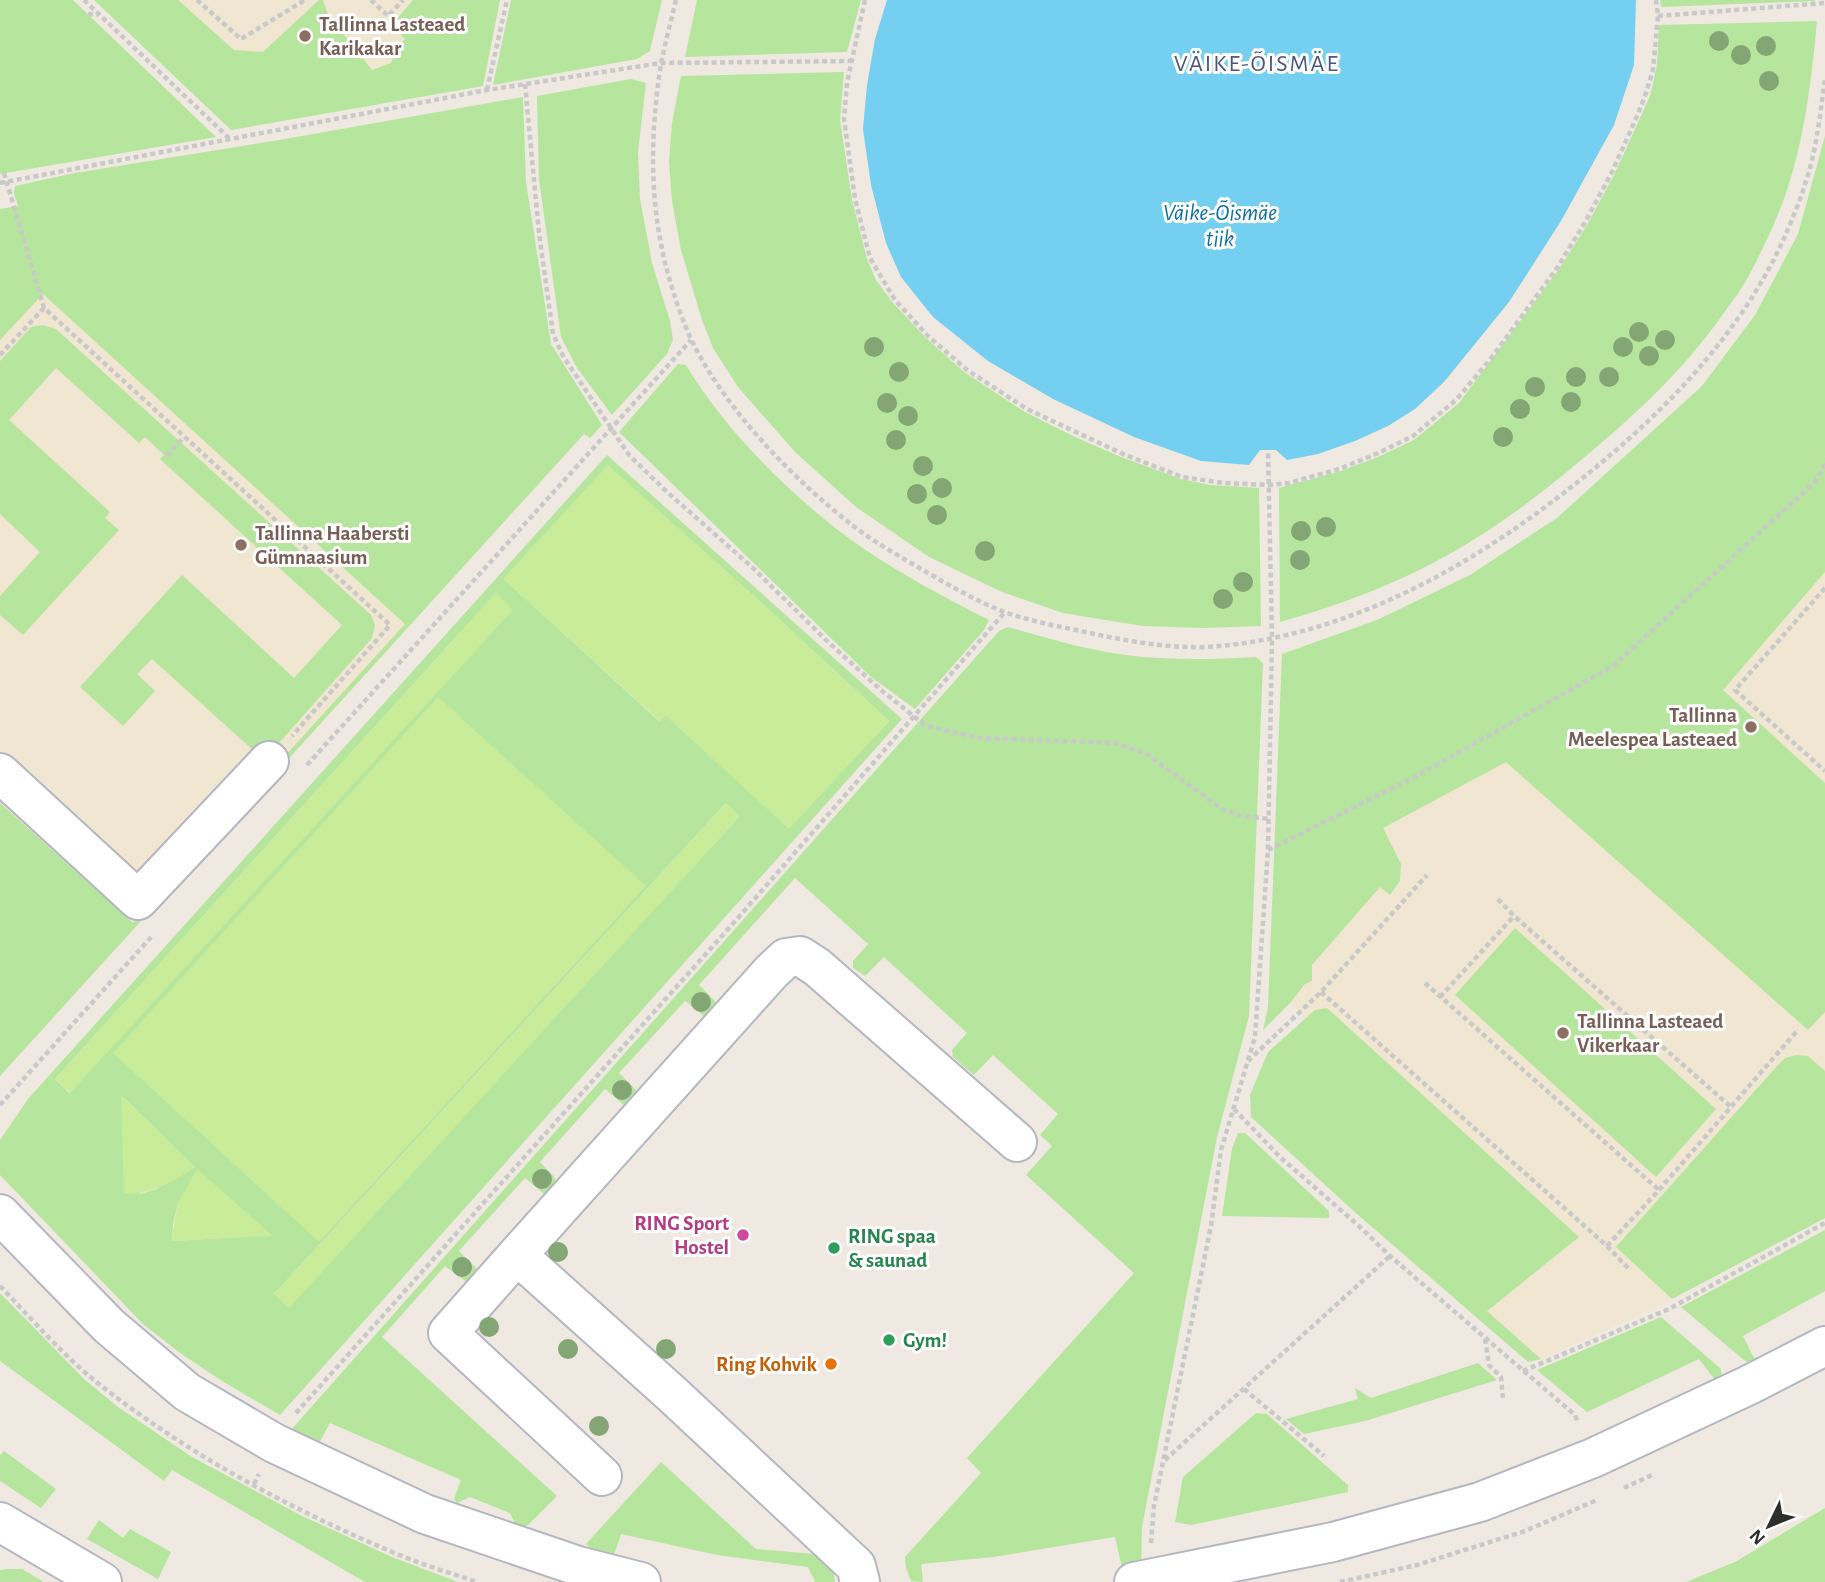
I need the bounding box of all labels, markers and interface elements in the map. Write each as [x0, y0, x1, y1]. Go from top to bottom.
place label: Tallinna Lasteaed Karikakar [319, 14, 465, 59]
marker: Tallinna Lasteaed Karikakar [297, 28, 313, 44]
district label: VÄIKE-ÕISMÄE [1174, 50, 1340, 76]
water label: Väike-Õismäe tiik [1163, 199, 1277, 251]
place label: Tallinna Haabersti Gümnaasium [255, 523, 410, 568]
marker: Tallinna Haabersti Gümnaasium [233, 537, 249, 553]
place label: Tallinna Meelespea Lasteaed [1568, 705, 1737, 750]
marker: Tallinna Meelespea Lasteaed [1743, 719, 1759, 735]
place label: Tallinna Lasteaed Vikerkaar [1577, 1011, 1723, 1056]
marker: Tallinna Lasteaed Vikerkaar [1555, 1025, 1571, 1041]
place label: RING Sport Hostel [634, 1213, 729, 1258]
place label: RING spaa & saunad [848, 1226, 936, 1271]
marker: RING Sport Hostel [735, 1227, 751, 1243]
marker: RING spaa & saunad [826, 1240, 842, 1256]
place label: Gym! [903, 1330, 947, 1351]
marker: Gym! [881, 1332, 897, 1348]
place label: Ring Kohvik [716, 1354, 818, 1375]
marker: Ring Kohvik [823, 1356, 839, 1372]
north arrow [1734, 1491, 1804, 1561]
text: N [1746, 1525, 1769, 1548]

